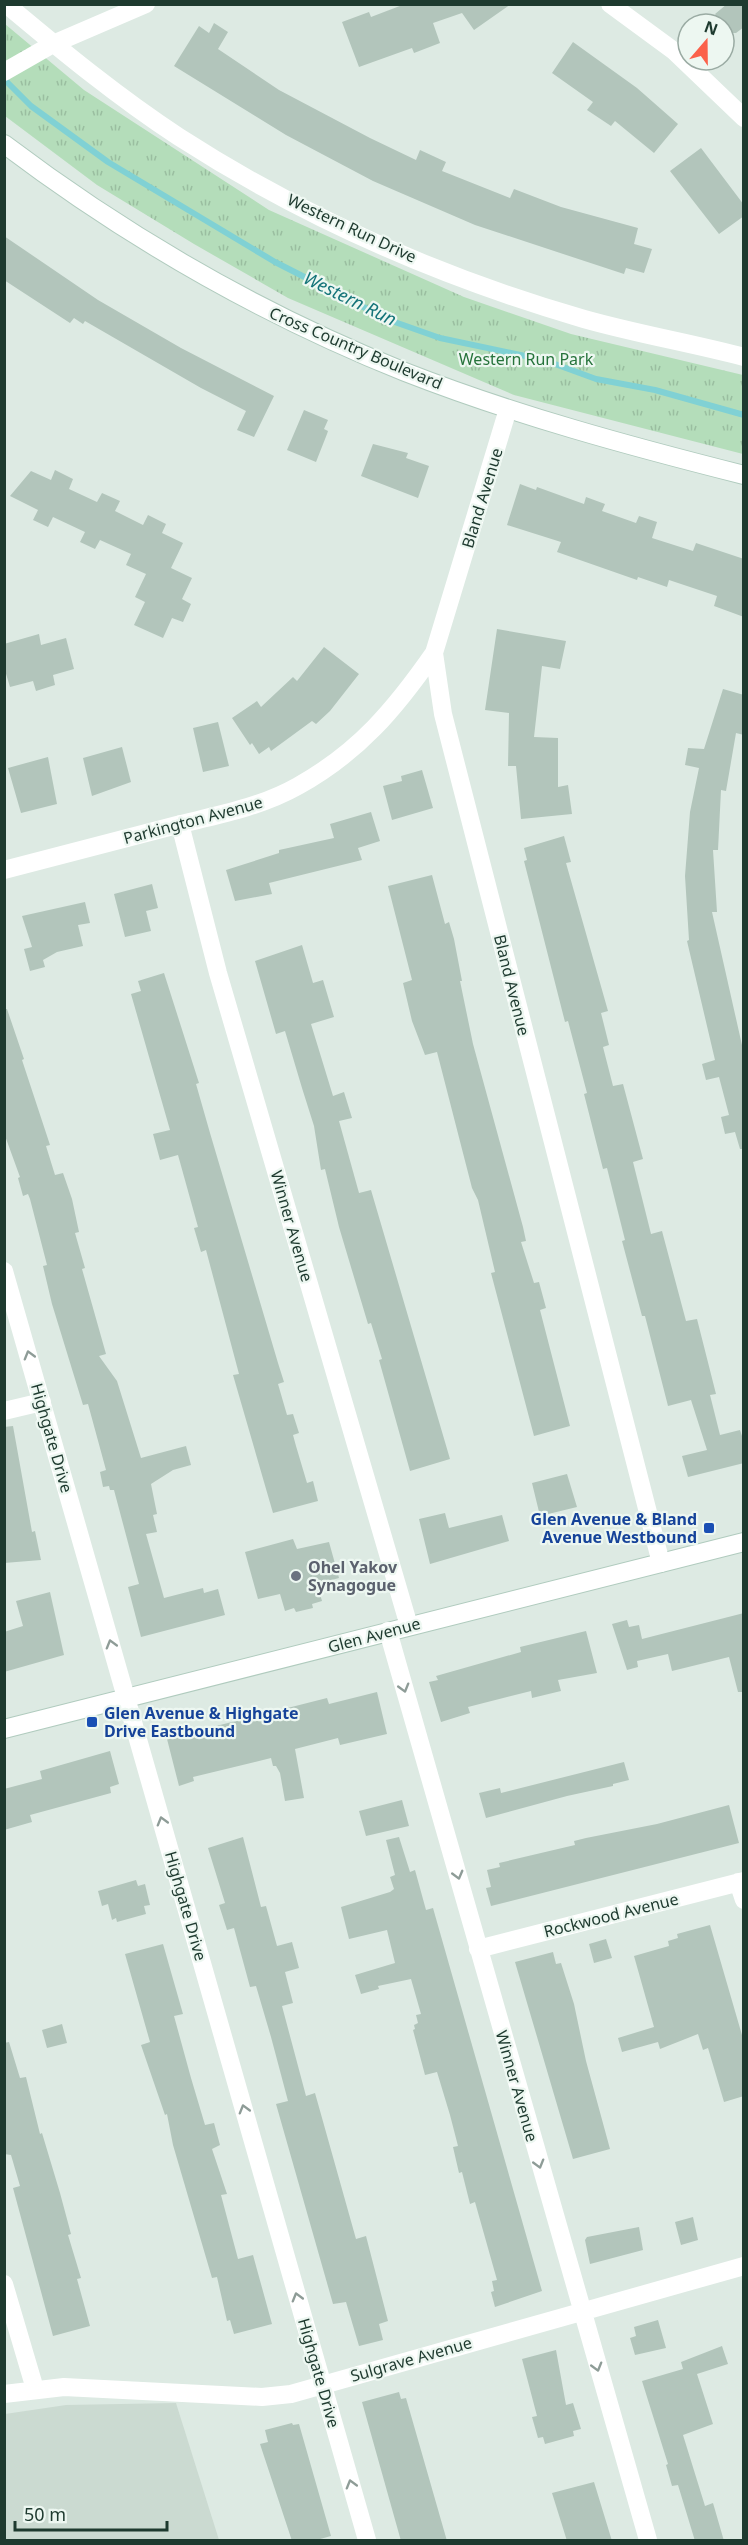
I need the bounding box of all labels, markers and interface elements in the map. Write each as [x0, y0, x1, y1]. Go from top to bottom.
north arrow [676, 12, 736, 72]
text: N [701, 15, 721, 40]
street label: Western Run Drive [284, 188, 420, 268]
water label: Western Run [300, 265, 401, 331]
street label: Cross Country Boulevard [266, 302, 446, 394]
park label: Western Run Park [459, 348, 594, 370]
street label: Bland Avenue [456, 445, 508, 551]
street label: Parkington Avenue [121, 791, 265, 849]
street label: Bland Avenue [489, 932, 535, 1038]
street label: Winner Avenue [266, 1168, 318, 1284]
one-way arrow [23, 1350, 36, 1360]
street label: Highgate Drive [26, 1381, 78, 1495]
place label: Glen Avenue & Bland Avenue Westbound [531, 1508, 697, 1548]
marker: Glen Avenue & Bland Avenue Westbound [702, 1521, 716, 1535]
place label: Ohel Yakov Synagogue [308, 1556, 398, 1596]
marker: Ohel Yakov Synagogue [289, 1569, 303, 1583]
street label: Glen Avenue [325, 1612, 423, 1658]
one-way arrow [105, 1639, 118, 1649]
one-way arrow [397, 1682, 409, 1692]
place label: Glen Avenue & Highgate Drive Eastbound [104, 1702, 299, 1742]
marker: Glen Avenue & Highgate Drive Eastbound [85, 1715, 99, 1729]
one-way arrow [157, 1816, 169, 1827]
street label: Highgate Drive [160, 1849, 212, 1963]
one-way arrow [450, 1870, 463, 1880]
street label: Rockwood Avenue [541, 1888, 681, 1942]
street label: Winner Avenue [491, 2028, 543, 2144]
one-way arrow [239, 2104, 251, 2115]
one-way arrow [532, 2158, 544, 2169]
one-way arrow [292, 2292, 304, 2303]
street label: Highgate Drive [293, 2316, 345, 2430]
street label: Sulgrave Avenue [348, 2331, 474, 2387]
one-way arrow [590, 2361, 602, 2372]
one-way arrow [345, 2479, 358, 2489]
scale bar [15, 2494, 166, 2532]
text: 50 m [24, 2502, 66, 2526]

